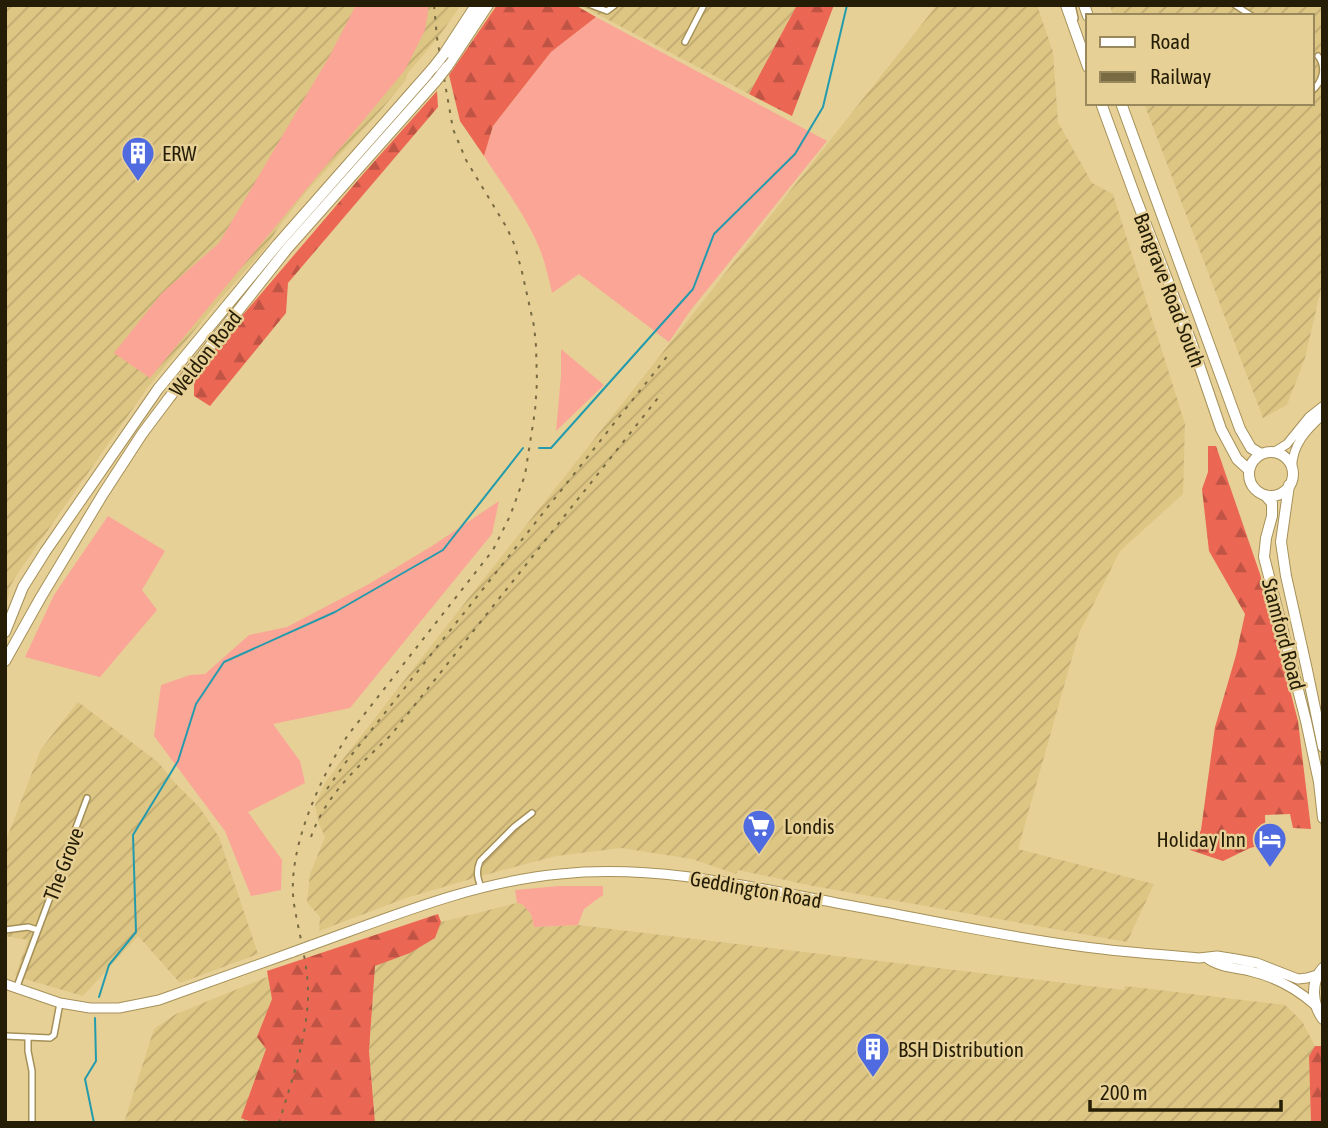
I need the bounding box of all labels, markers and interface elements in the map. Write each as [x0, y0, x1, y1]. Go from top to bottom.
legend [1086, 14, 1314, 105]
text: Road [1150, 29, 1190, 53]
text: Railway [1150, 64, 1212, 88]
building icon: ERW [119, 134, 157, 183]
place label: ERW [162, 141, 197, 165]
street label: Bangrave Road South [1130, 209, 1210, 371]
street label: Weldon Road [164, 305, 246, 401]
street label: Stamford Road [1258, 576, 1310, 692]
supermarket icon: Londis [740, 807, 778, 856]
place label: Londis [784, 814, 834, 838]
hotel icon: Holiday Inn [1251, 820, 1289, 869]
street label: The Grove [38, 824, 88, 904]
place label: Holiday Inn [1157, 827, 1246, 851]
street label: Geddington Road [688, 866, 824, 912]
building icon: BSH Distribution [854, 1030, 892, 1079]
place label: BSH Distribution [898, 1037, 1024, 1061]
scale bar [1090, 1068, 1281, 1112]
text: 200 m [1100, 1080, 1148, 1104]

